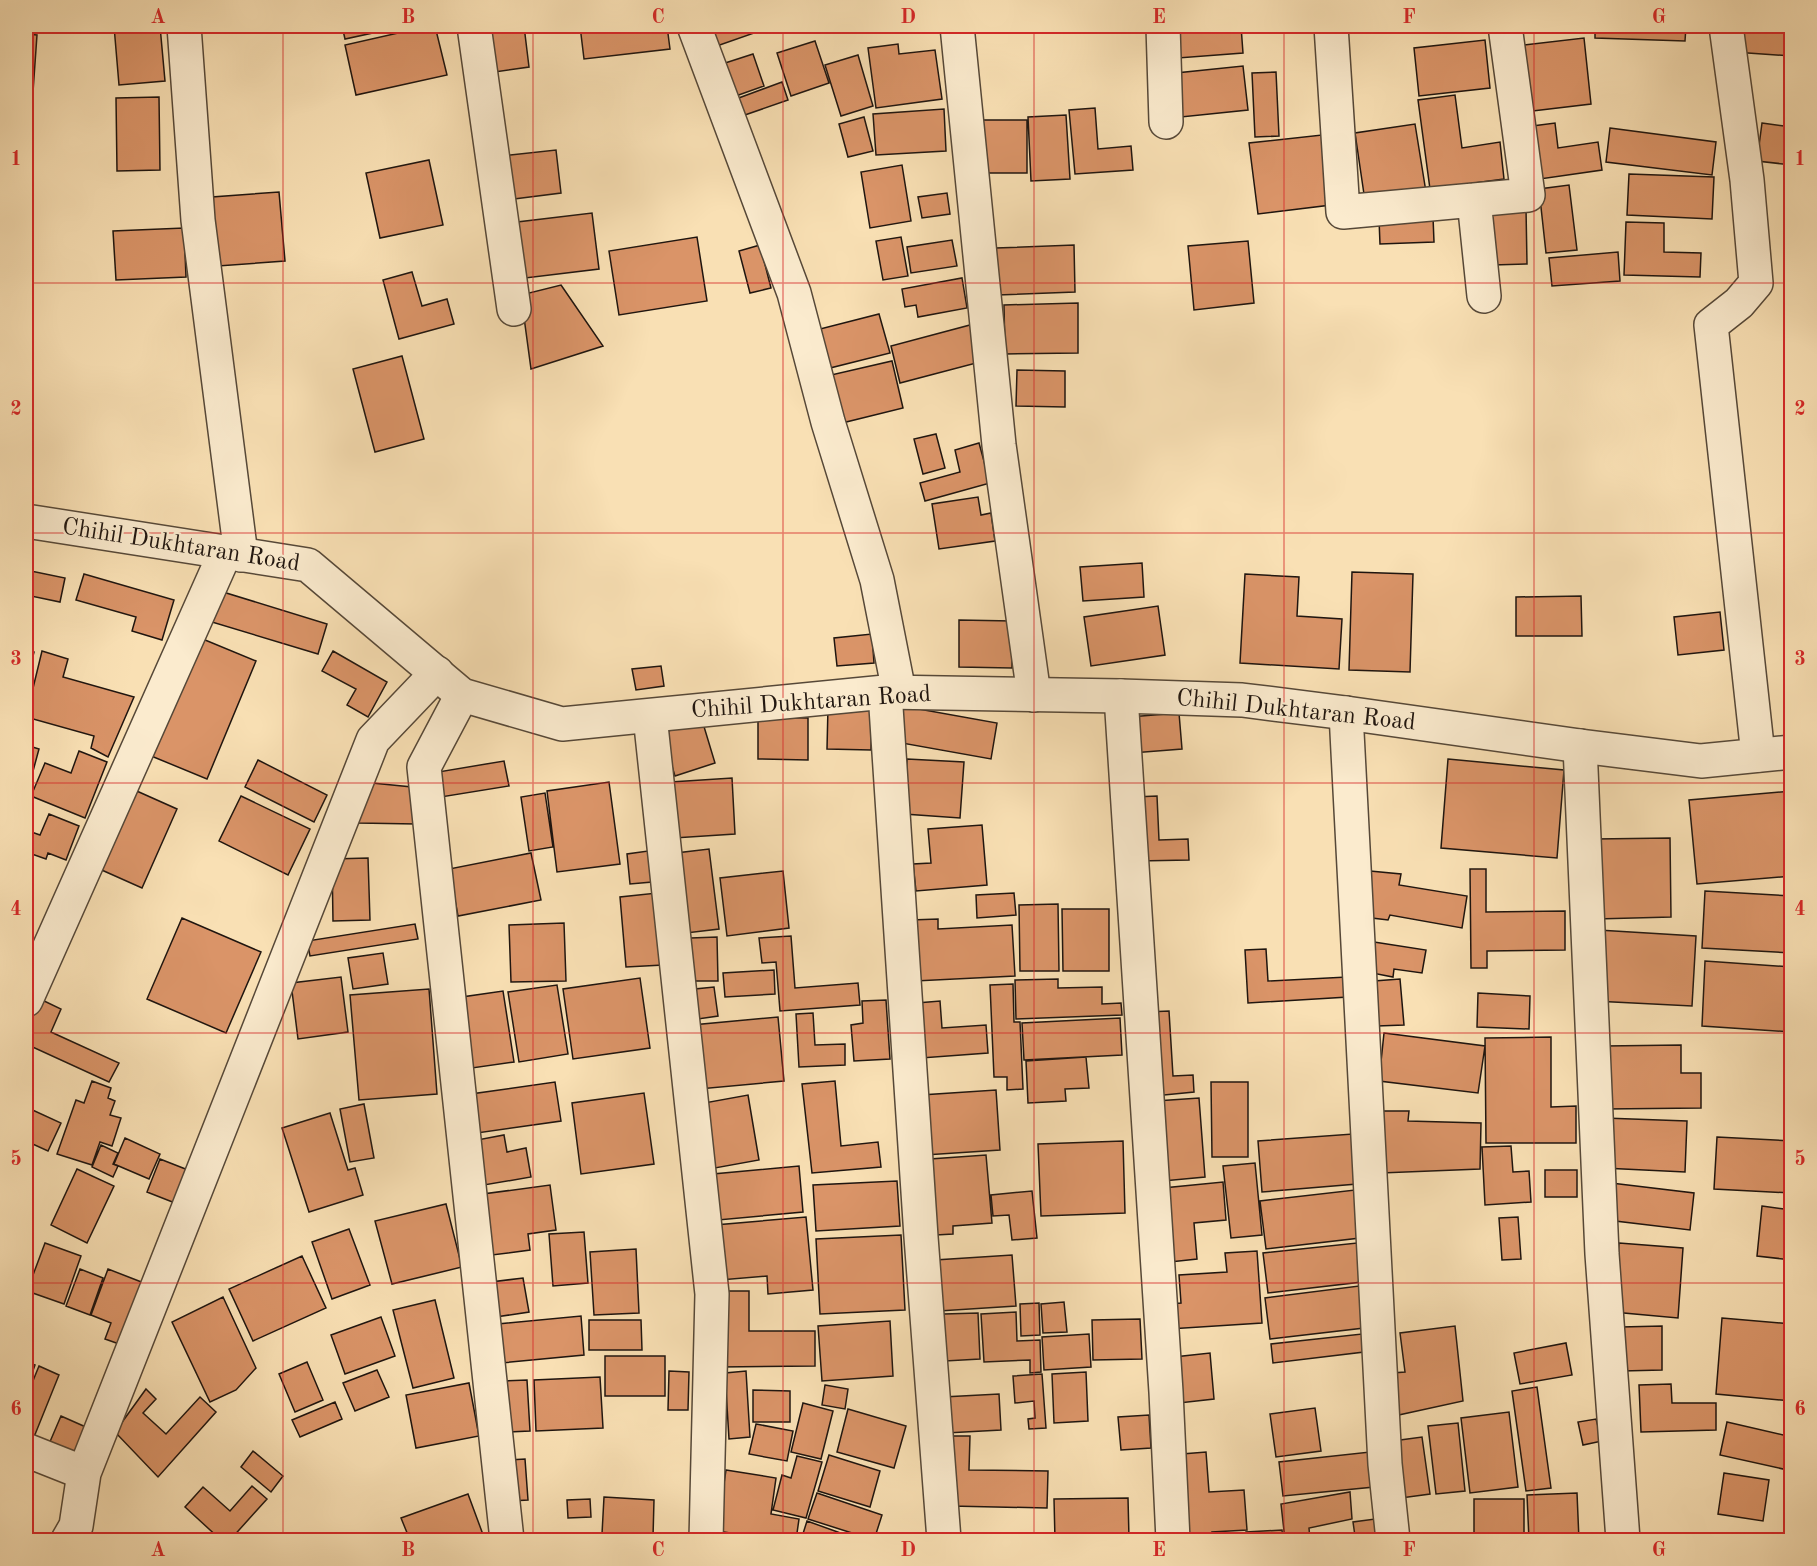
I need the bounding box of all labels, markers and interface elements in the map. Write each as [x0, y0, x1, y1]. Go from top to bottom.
text: A [150, 8, 166, 28]
text: B [401, 8, 415, 28]
text: C [651, 8, 665, 28]
text: D [900, 8, 916, 28]
text: E [1152, 8, 1166, 28]
text: F [1402, 8, 1416, 28]
text: G [1652, 8, 1666, 28]
text: 1 [10, 150, 22, 170]
text: 1 [1794, 150, 1806, 170]
text: 2 [10, 400, 22, 420]
text: 2 [1794, 400, 1806, 420]
street label: Chihil Dukhtaran Road [60, 515, 302, 577]
text: 3 [10, 650, 22, 670]
text: 3 [1794, 650, 1806, 670]
street label: Chihil Dukhtaran Road [690, 683, 932, 723]
street label: Chihil Dukhtaran Road [1175, 686, 1417, 736]
text: 4 [10, 900, 22, 920]
text: 4 [1794, 900, 1806, 920]
text: 5 [10, 1149, 22, 1170]
text: 5 [1794, 1149, 1806, 1170]
text: 6 [10, 1400, 22, 1420]
text: 6 [1794, 1400, 1806, 1420]
text: A [150, 1541, 166, 1561]
text: B [401, 1541, 415, 1561]
text: C [651, 1541, 665, 1561]
text: D [900, 1541, 916, 1561]
text: E [1152, 1541, 1166, 1561]
text: F [1402, 1541, 1416, 1561]
text: G [1652, 1541, 1666, 1561]

